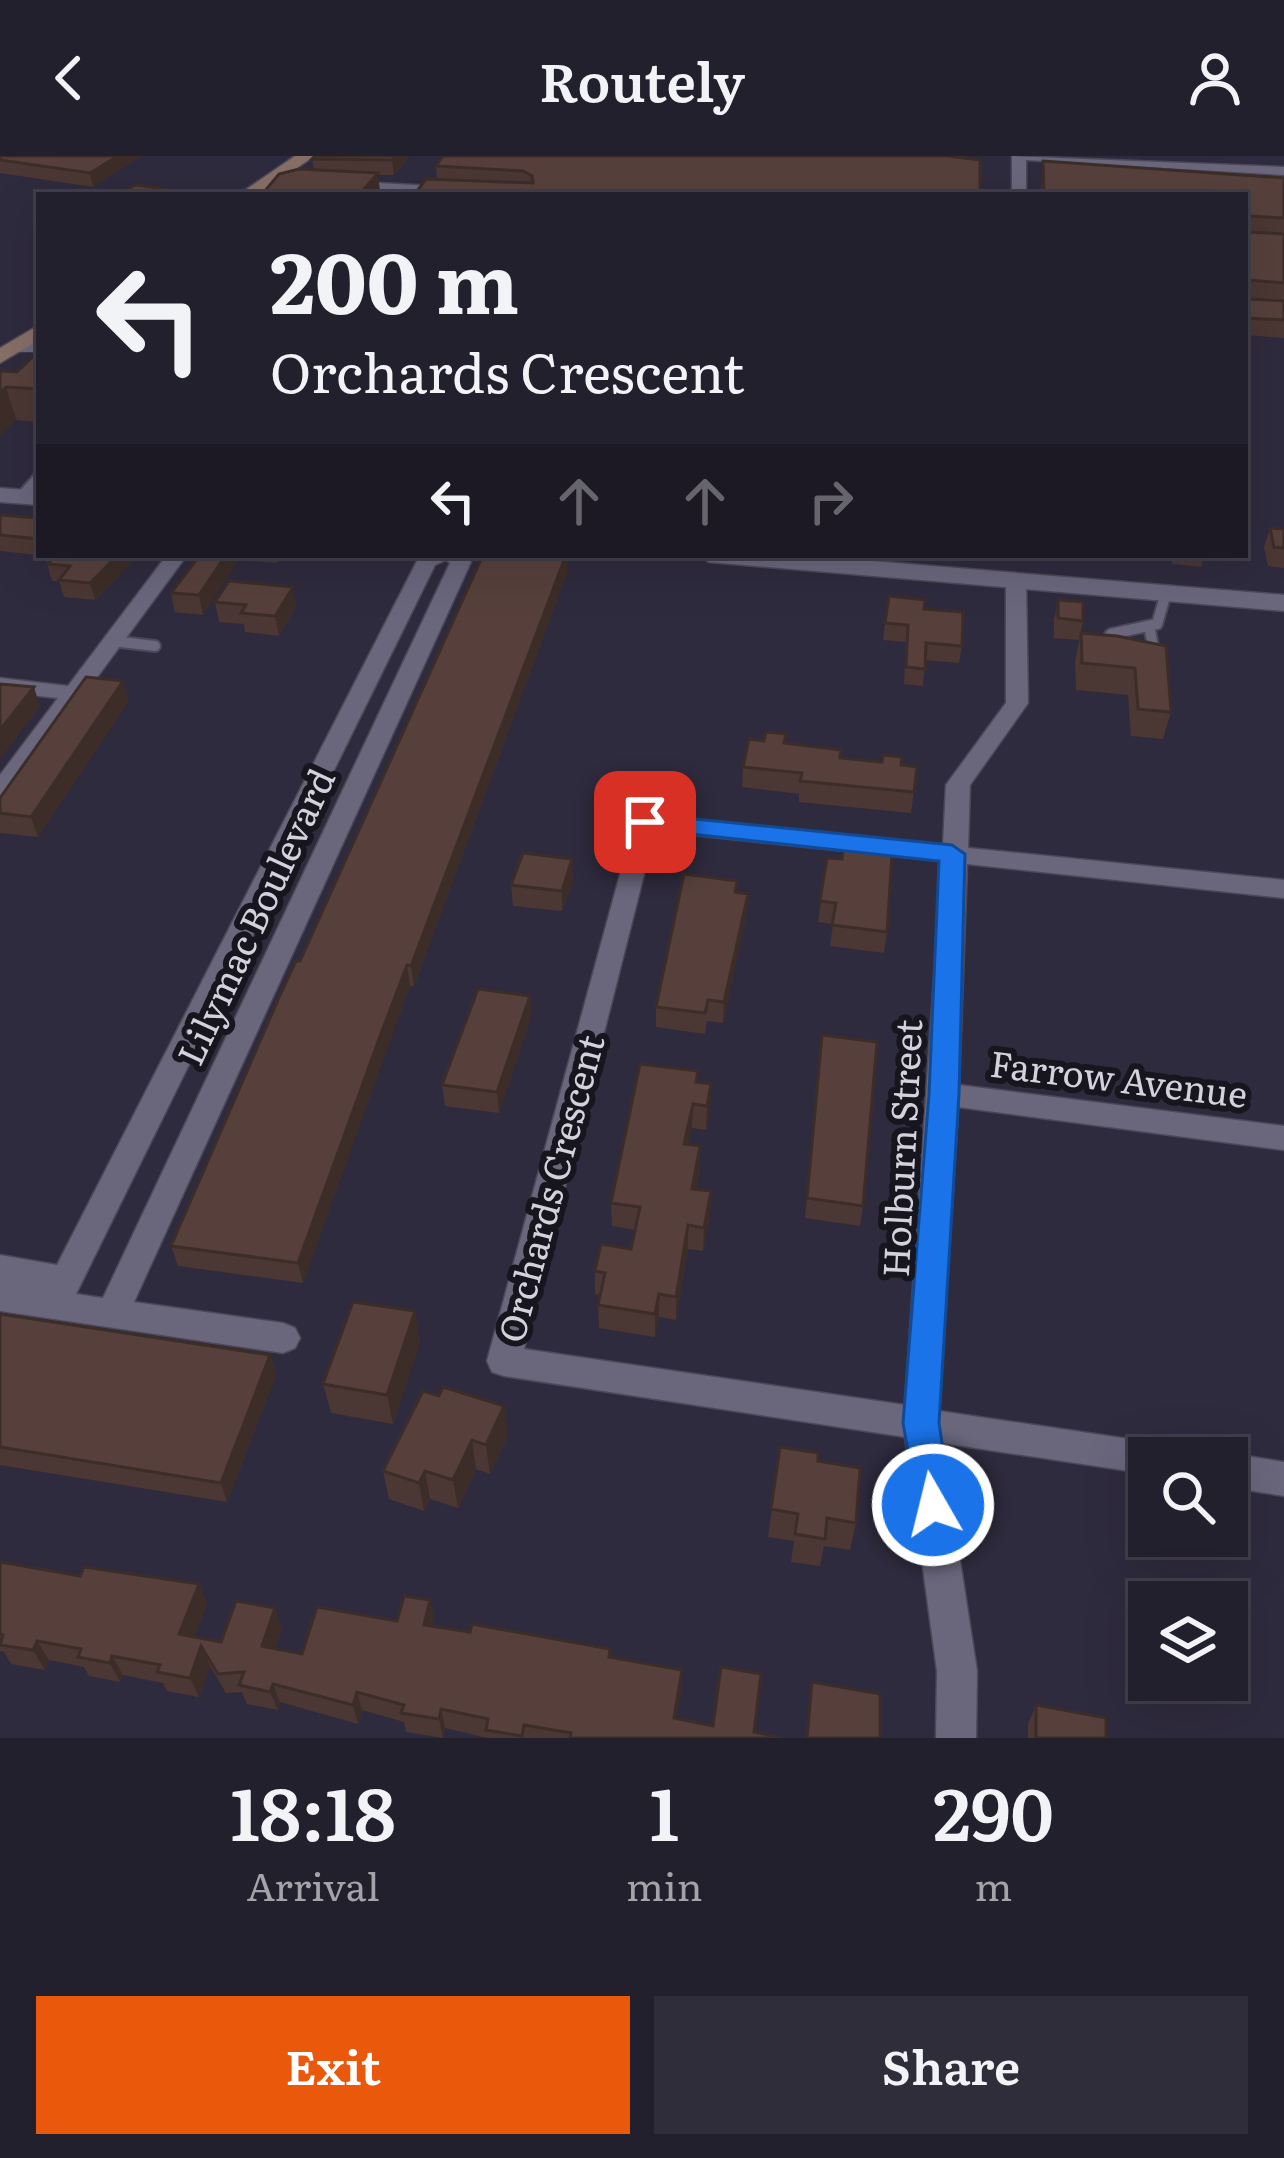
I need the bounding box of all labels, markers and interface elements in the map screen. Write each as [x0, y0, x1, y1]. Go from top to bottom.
text: Routely [539, 38, 745, 119]
icon: back [36, 45, 102, 111]
icon: person [1182, 45, 1248, 111]
text: 200 m [270, 215, 519, 340]
icon: left [72, 240, 228, 396]
text: Orchards Crescent [270, 329, 745, 410]
icon: left [420, 468, 486, 534]
icon: ahead [546, 468, 612, 534]
icon: ahead [672, 468, 738, 534]
icon: right [798, 468, 864, 534]
street label: Lilymac Boulevard [162, 759, 346, 1073]
pin [594, 771, 696, 873]
icon: arrive [612, 789, 678, 855]
street label: Holburn Street [867, 1017, 933, 1278]
street label: Orchards Crescent [482, 1028, 616, 1348]
street label: Farrow Avenue [987, 1035, 1251, 1119]
map controls [1128, 1437, 1248, 1701]
button: search [1128, 1437, 1248, 1557]
position arrow [870, 1442, 996, 1568]
button: layers [1128, 1581, 1248, 1701]
text: 18:18 [230, 1756, 396, 1863]
text: 1 [650, 1756, 679, 1863]
text: 290 [933, 1756, 1054, 1863]
text: Arrival [246, 1855, 380, 1913]
text: min [626, 1855, 703, 1913]
text: m [974, 1855, 1012, 1913]
button: Exit [36, 1996, 630, 2134]
button: Share [654, 1996, 1248, 2134]

